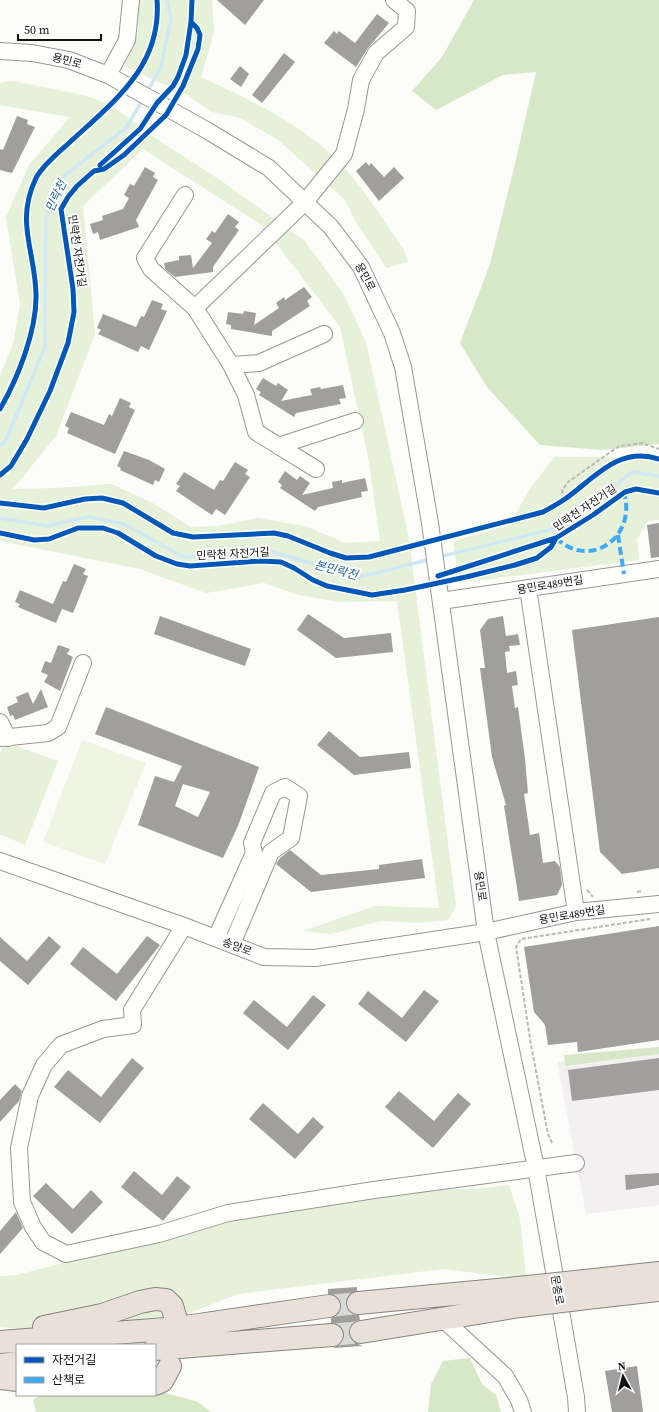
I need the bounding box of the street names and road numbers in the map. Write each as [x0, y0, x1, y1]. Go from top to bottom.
street label: 용민로 [50, 50, 84, 72]
street label: 민락천 자전거길 [64, 214, 90, 288]
street label: 용민로 [351, 260, 379, 294]
street label: 민락천 자전거길 [550, 481, 620, 535]
street label: 민락천 자전거길 [196, 545, 270, 563]
street label: 용민로489번길 [516, 572, 584, 598]
street label: 용민로 [470, 870, 490, 902]
street label: 용민로489번길 [538, 902, 606, 928]
street label: 송양로 [220, 935, 254, 959]
street label: 문충로 [547, 1274, 567, 1306]

